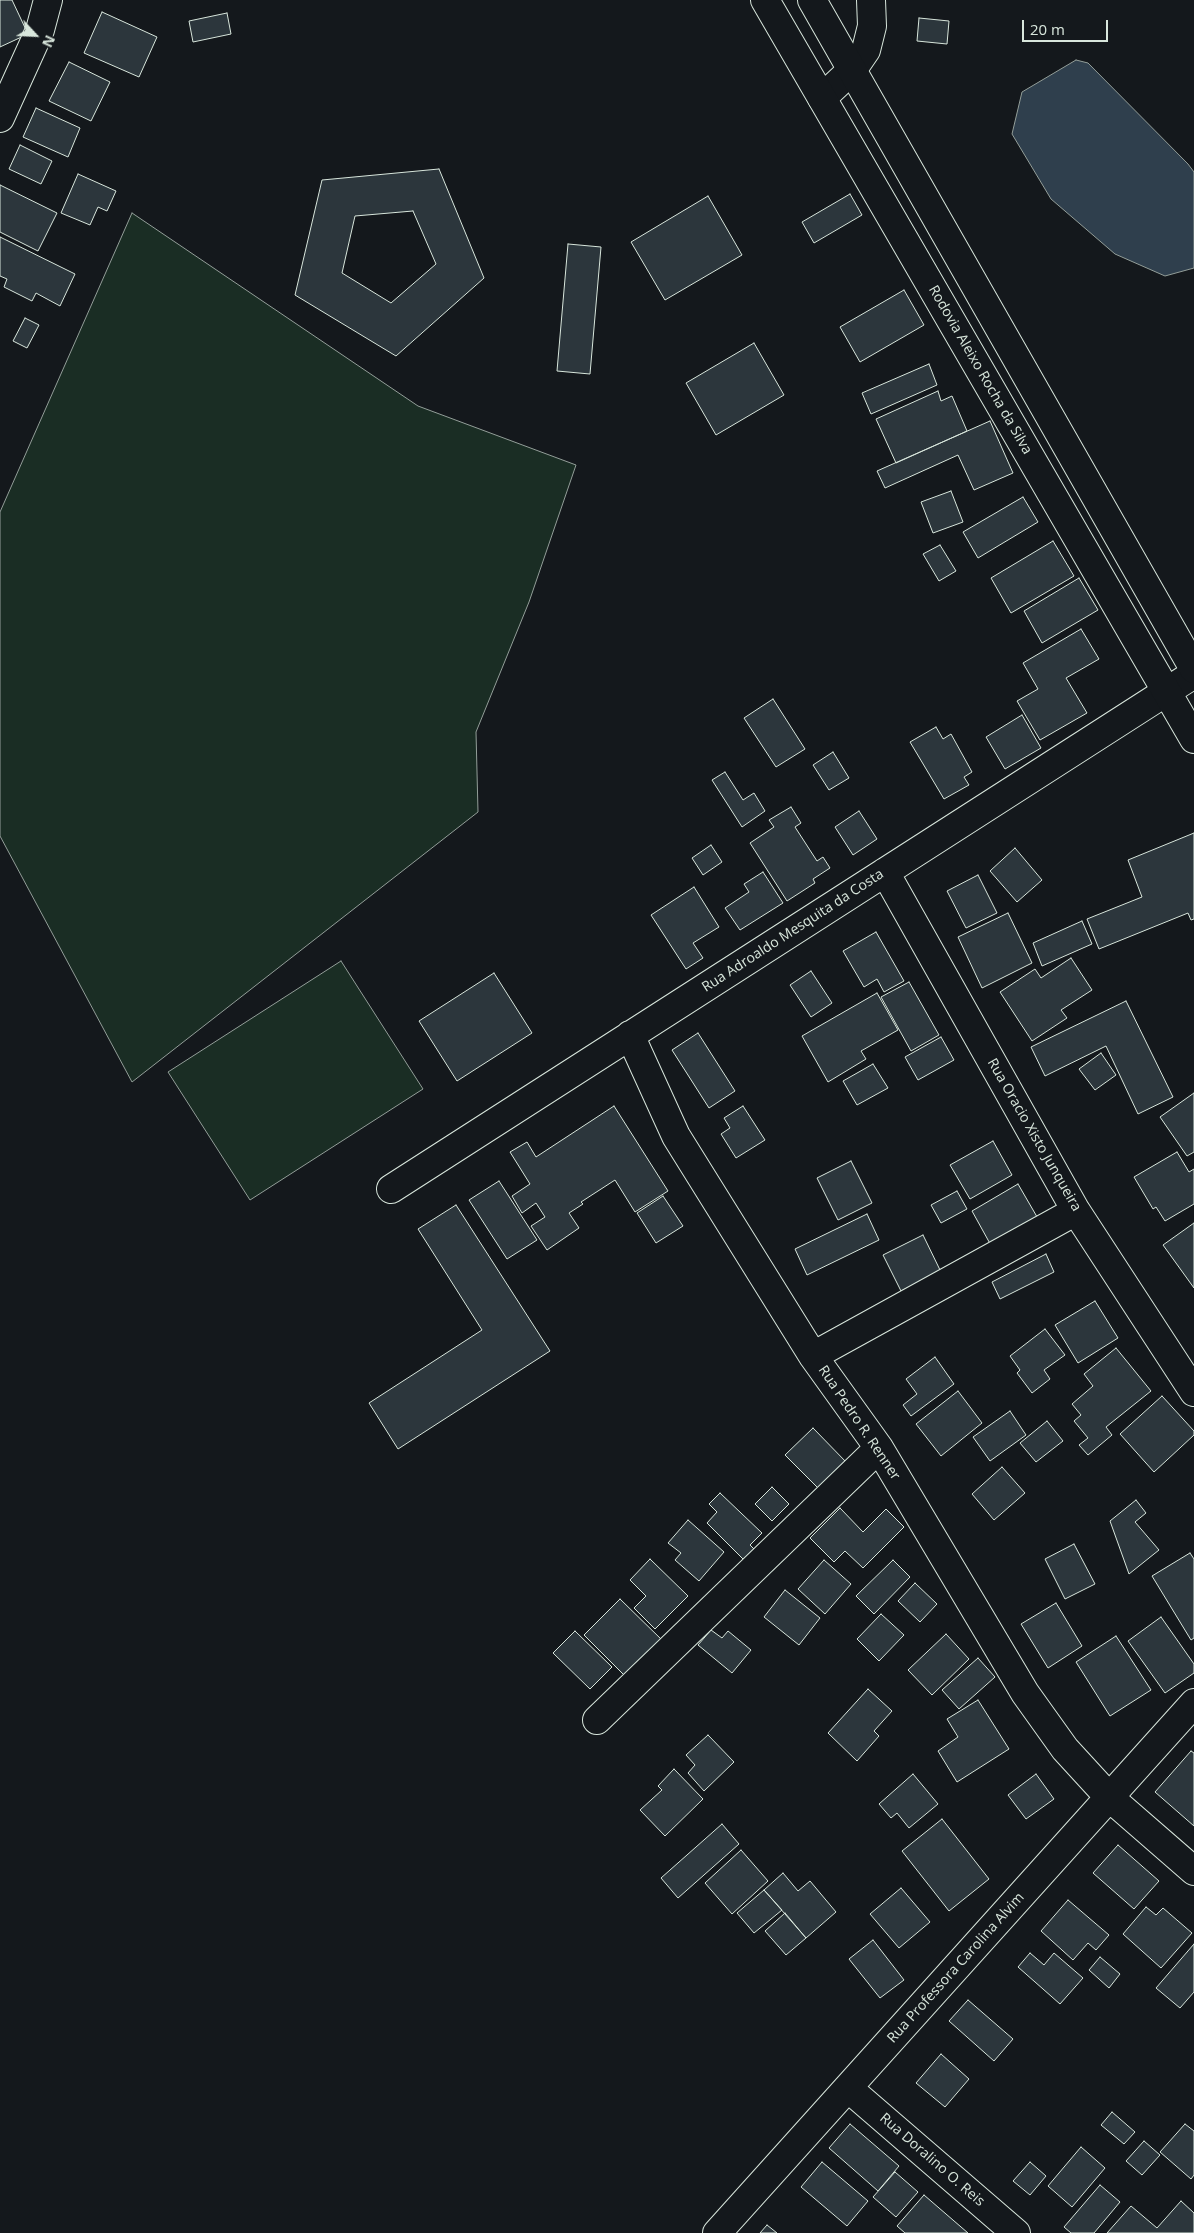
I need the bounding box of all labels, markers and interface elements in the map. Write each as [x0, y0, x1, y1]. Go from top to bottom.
north arrow [10, 10, 60, 60]
scale bar [1024, 10, 1110, 42]
text: 20 m [1030, 19, 1065, 39]
text: N [38, 32, 60, 51]
street label: Rodovia Aleixo Rocha da Silva [925, 282, 1035, 458]
street label: Rua Adroaldo Mesquita da Costa [699, 866, 887, 996]
street label: Rua Oracio Xisto Junqueira [983, 1056, 1085, 1214]
street label: Rua Pedro R. Renner [814, 1363, 904, 1483]
street label: Rua Professora Carolina Alvim [884, 1889, 1028, 2047]
street label: Rua Doralino O. Reis [876, 2110, 988, 2210]

